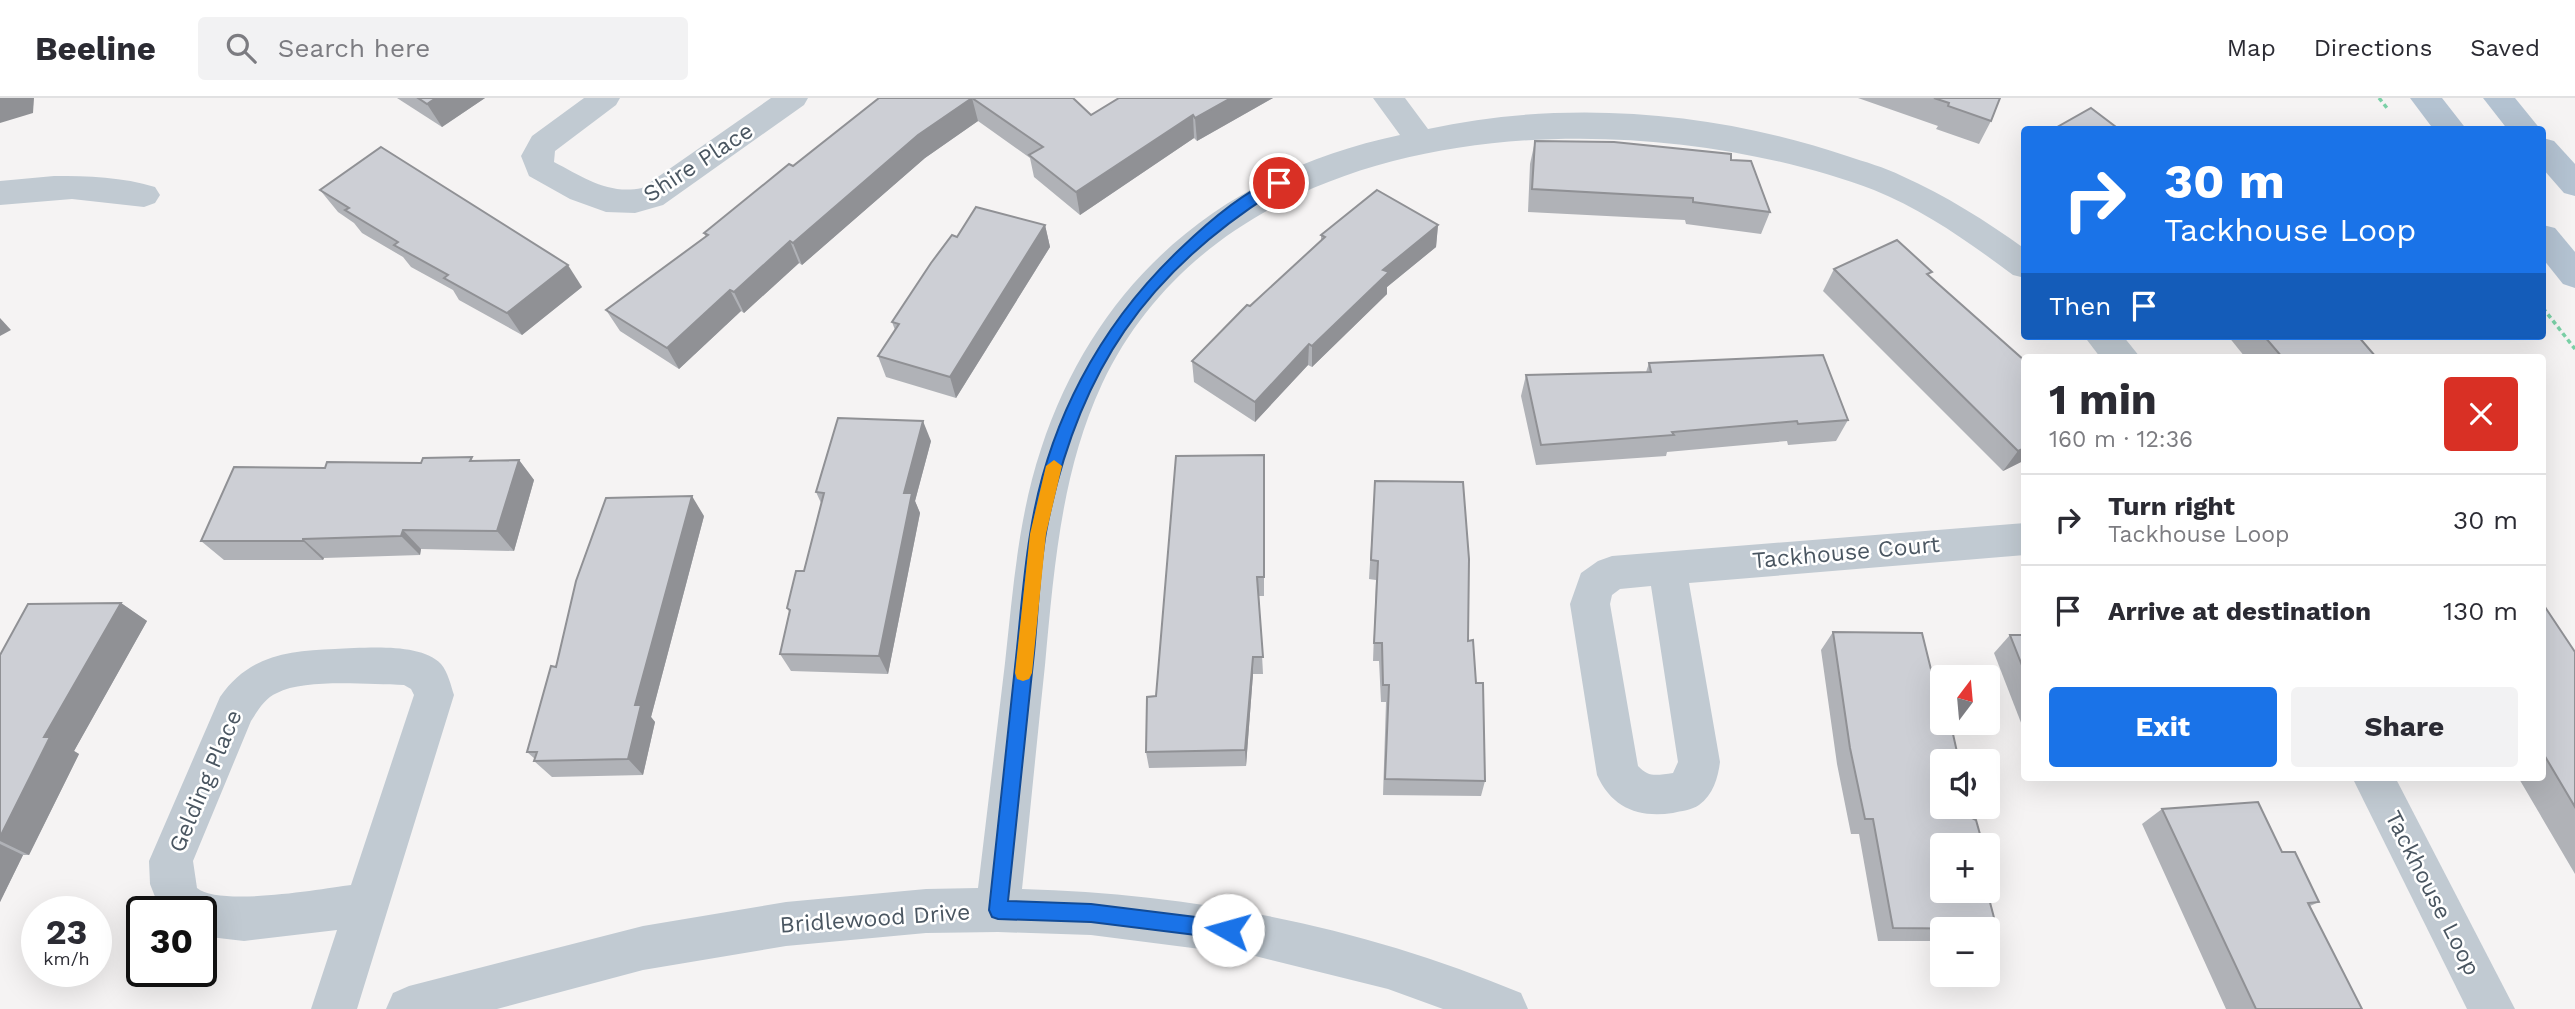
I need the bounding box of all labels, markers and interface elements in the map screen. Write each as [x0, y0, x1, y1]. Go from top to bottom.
search box [198, 17, 688, 80]
text: Beeline [35, 29, 156, 68]
icon: search [222, 29, 260, 67]
text: Search here [278, 33, 430, 63]
text: Map [2227, 34, 2276, 62]
text: Directions [2314, 34, 2432, 62]
text: Saved [2470, 34, 2540, 62]
street label: Shire Place [638, 117, 758, 208]
text: 30 m [2164, 152, 2285, 210]
pin [1249, 153, 1309, 213]
icon: right [2049, 154, 2140, 245]
icon: arrive [1260, 164, 1298, 202]
text: Tackhouse Loop [2164, 211, 2416, 249]
icon: arrive [2125, 287, 2163, 325]
text: Then [2049, 291, 2111, 321]
text: 1 min [2049, 375, 2157, 424]
button: close [2444, 377, 2518, 451]
text: 160 m · 12:36 [2049, 426, 2193, 453]
text: Turn right [2108, 491, 2235, 521]
icon: right [2049, 501, 2087, 539]
text: 30 m [2453, 505, 2518, 535]
text: Tackhouse Loop [2108, 521, 2289, 548]
street label: Tackhouse Court [1751, 531, 1941, 574]
icon: arrive [2049, 592, 2087, 630]
text: Arrive at destination [2108, 596, 2371, 626]
text: 130 m [2443, 596, 2518, 626]
north arrow [1930, 665, 2000, 735]
map controls [1930, 665, 2000, 987]
button: Exit [2049, 687, 2277, 767]
button: Share [2291, 687, 2518, 767]
street label: Gelding Place [163, 706, 248, 856]
button: sound [1930, 749, 2000, 819]
street label: Tackhouse Loop [2379, 806, 2486, 980]
button: + [1930, 833, 2000, 903]
position arrow [1191, 893, 1265, 967]
speed limit sign: 30 [126, 896, 217, 987]
street label: Bridlewood Drive [779, 898, 971, 939]
text: 23 [46, 911, 87, 953]
button: − [1930, 917, 2000, 987]
text: km/h [43, 948, 90, 969]

